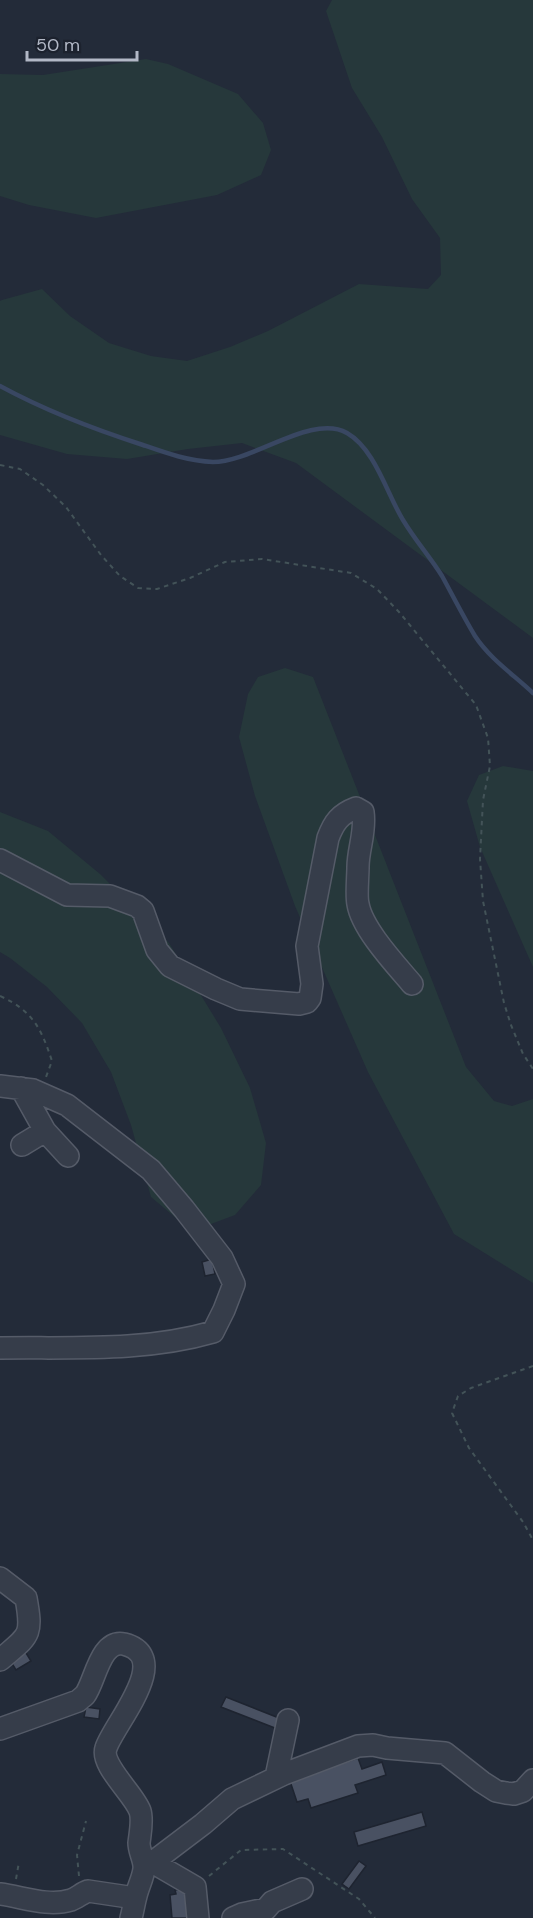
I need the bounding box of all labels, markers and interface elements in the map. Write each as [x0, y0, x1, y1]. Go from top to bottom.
scale bar [27, 24, 136, 62]
text: 50 m [36, 33, 80, 57]

